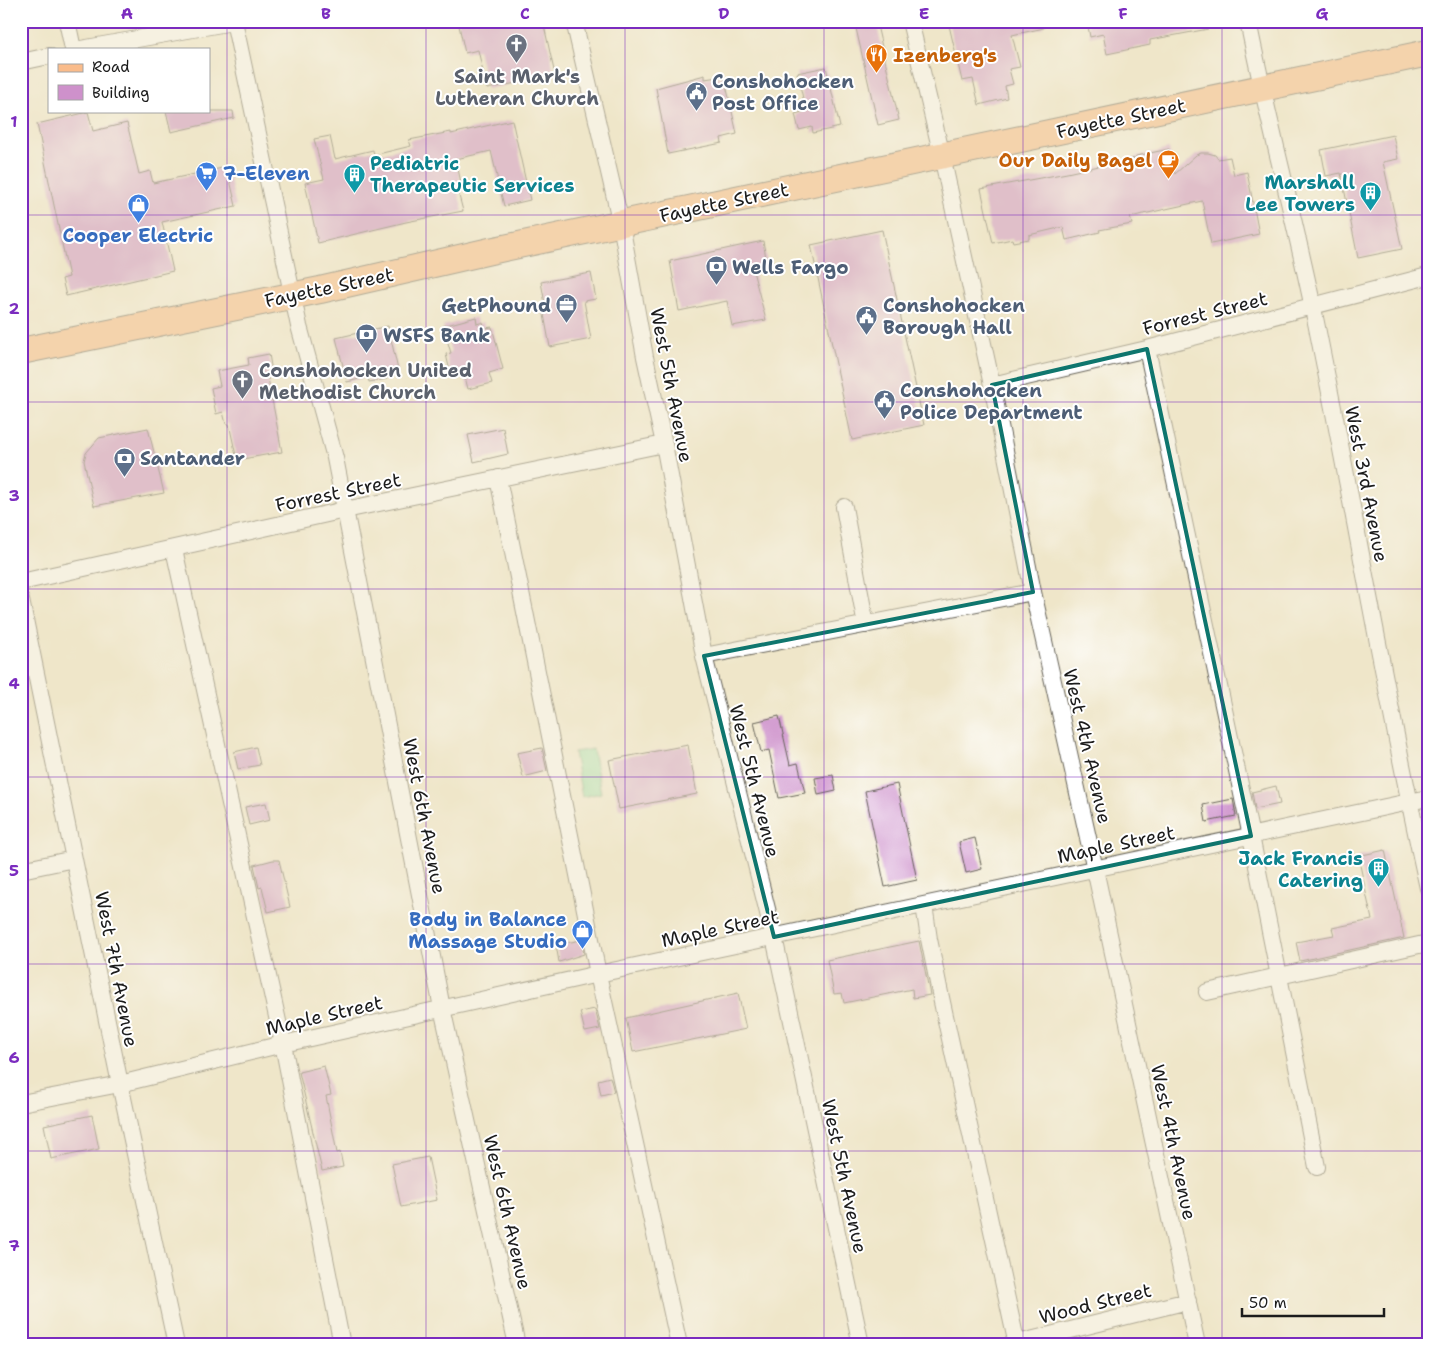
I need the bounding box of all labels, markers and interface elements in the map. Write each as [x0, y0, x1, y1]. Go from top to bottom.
text: A [121, 3, 133, 24]
text: B [321, 3, 331, 24]
text: C [520, 3, 530, 24]
text: D [718, 3, 730, 24]
text: E [919, 3, 929, 24]
text: F [1118, 3, 1128, 24]
text: G [1316, 3, 1329, 24]
church icon: Saint Mark's Lutheran Church [505, 33, 529, 64]
restaurant icon: Izenberg's [865, 43, 889, 74]
place label: Izenberg's [893, 43, 997, 68]
legend [48, 48, 210, 112]
text: Road [92, 57, 130, 77]
place label: Saint Mark's Lutheran Church [435, 64, 599, 111]
place label: Conshohocken Post Office [712, 69, 854, 116]
public building icon: Conshohocken Post Office [684, 80, 708, 111]
text: Building [92, 83, 149, 103]
street label: Fayette Street [1054, 93, 1188, 144]
text: 1 [10, 111, 18, 132]
place label: Our Daily Bagel [999, 148, 1152, 173]
cafe icon: Our Daily Bagel [1156, 148, 1180, 179]
place label: Pediatric Therapeutic Services [370, 151, 574, 198]
supermarket icon: 7-Eleven [195, 161, 219, 192]
place label: 7-Eleven [223, 161, 310, 186]
building icon: Pediatric Therapeutic Services [342, 162, 366, 193]
place label: Marshall Lee Towers [1245, 170, 1355, 217]
street label: Fayette Street [657, 177, 791, 228]
building icon: Marshall Lee Towers [1359, 181, 1383, 212]
shop icon: Cooper Electric [126, 192, 150, 223]
place label: Cooper Electric [63, 223, 213, 248]
bank icon: Wells Fargo [704, 255, 728, 286]
place label: Wells Fargo [732, 255, 849, 280]
street label: Fayette Street [262, 262, 396, 313]
street label: Forrest Street [1140, 286, 1270, 341]
place label: GetPhound [441, 293, 551, 318]
office icon: GetPhound [555, 293, 579, 324]
place label: Conshohocken Borough Hall [883, 293, 1025, 340]
text: 2 [8, 298, 20, 319]
public building icon: Conshohocken Borough Hall [855, 304, 879, 335]
street label: West 5th Avenue [644, 306, 699, 464]
bank icon: WSFS Bank [355, 323, 379, 354]
place label: WSFS Bank [383, 323, 490, 348]
place label: Conshohocken United Methodist Church [259, 358, 472, 405]
church icon: Conshohocken United Methodist Church [231, 369, 255, 400]
place label: Conshohocken Police Department [900, 378, 1083, 425]
public building icon: Conshohocken Police Department [872, 389, 896, 420]
street label: West 3rd Avenue [1339, 404, 1394, 564]
bank icon: Santander [112, 446, 136, 477]
place label: Santander [140, 446, 245, 471]
street label: Forrest Street [273, 467, 403, 518]
text: 3 [8, 485, 20, 506]
street label: West 4th Avenue [1058, 666, 1118, 826]
text: 4 [8, 673, 20, 694]
street label: West 5th Avenue [723, 702, 786, 860]
street label: West 6th Avenue [397, 736, 452, 896]
street label: Maple Street [1055, 820, 1177, 869]
place label: Jack Francis Catering [1238, 846, 1363, 893]
building icon: Jack Francis Catering [1367, 857, 1391, 888]
text: 5 [9, 860, 19, 881]
street label: West 7th Avenue [89, 889, 144, 1049]
street label: Maple Street [659, 904, 781, 953]
place label: Body in Balance Massage Studio [408, 907, 567, 954]
shop icon: Body in Balance Massage Studio [571, 918, 595, 949]
street label: Maple Street [263, 990, 385, 1041]
text: 6 [8, 1047, 20, 1068]
street label: West 4th Avenue [1145, 1062, 1202, 1222]
street label: West 5th Avenue [816, 1097, 873, 1255]
street label: West 6th Avenue [478, 1132, 537, 1292]
text: 7 [8, 1235, 20, 1256]
street label: Wood Street [1036, 1277, 1154, 1330]
scale bar [1242, 1286, 1384, 1318]
text: 50 m [1249, 1293, 1287, 1313]

